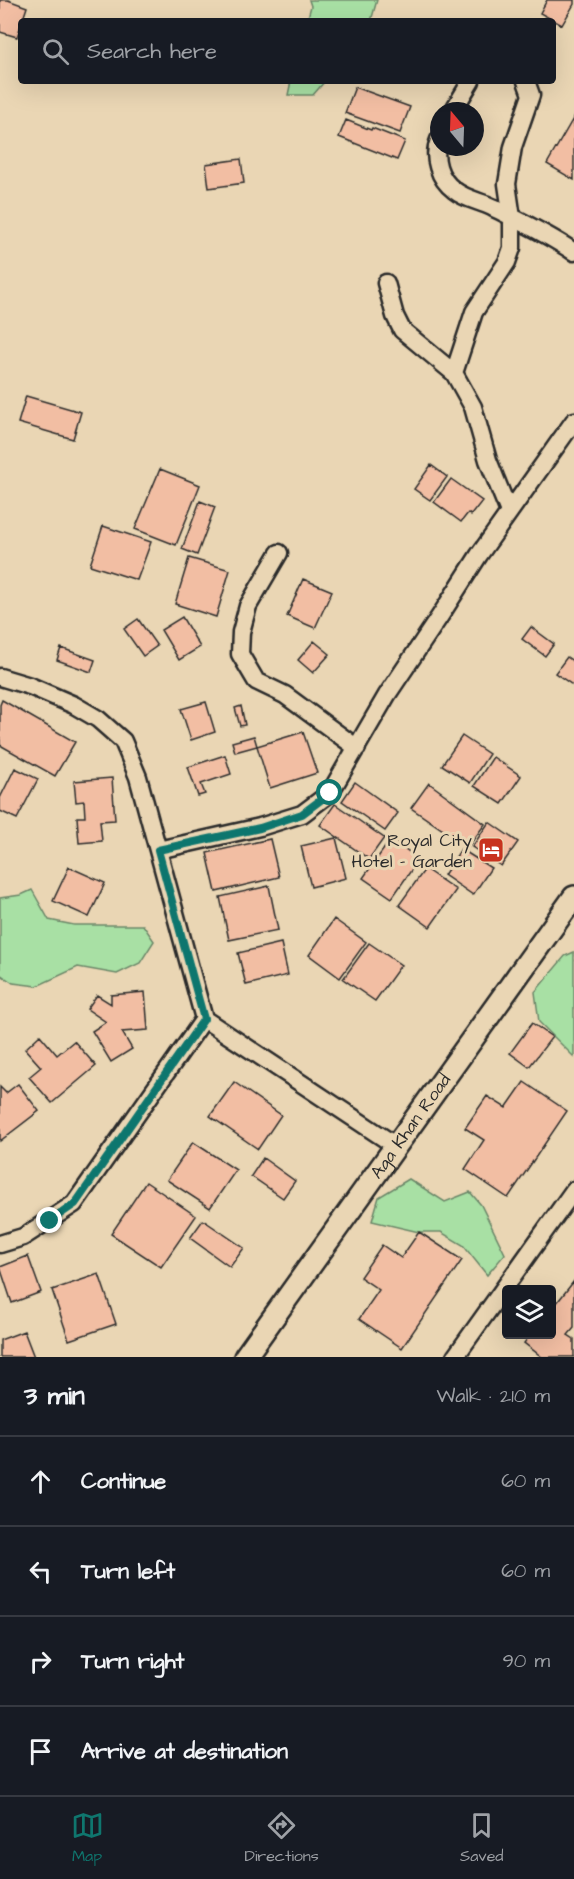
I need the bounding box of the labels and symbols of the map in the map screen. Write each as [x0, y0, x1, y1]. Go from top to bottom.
north arrow [430, 102, 484, 156]
route start [316, 779, 342, 805]
place label: Royal City Hotel - Garden [352, 828, 472, 874]
hotel icon: Royal City Hotel - Garden [476, 835, 506, 865]
street label: Aga Khan Road [364, 1069, 457, 1184]
route end [36, 1207, 62, 1233]

